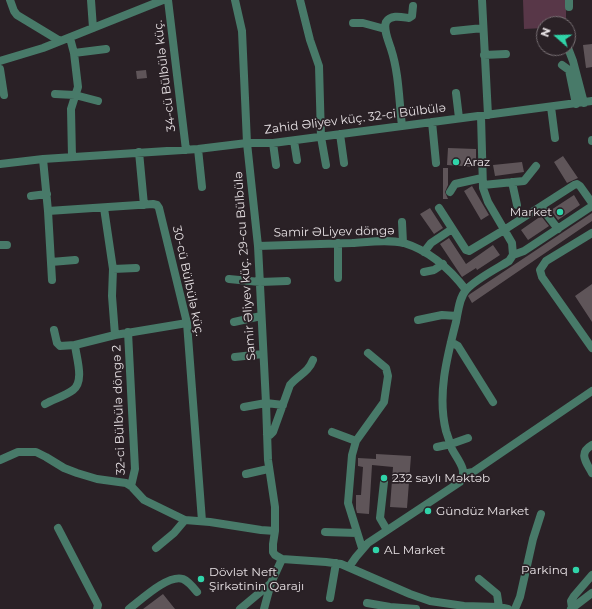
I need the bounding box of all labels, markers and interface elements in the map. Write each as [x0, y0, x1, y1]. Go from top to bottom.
north arrow [536, 16, 576, 56]
street label: 34-cü Bülbülə küç. [151, 19, 179, 133]
text: N [538, 26, 554, 39]
street label: Zahid Əliyev küç. 32-ci Bülbülə [263, 101, 447, 137]
place label: Araz [464, 155, 490, 169]
marker: Araz [451, 157, 461, 167]
street label: Samir Əliyev küç. 29-cu Bülbülə [231, 171, 259, 361]
place label: Market [510, 205, 552, 219]
marker: Market [555, 207, 565, 217]
street label: Samir ƏLiyev döngə [274, 224, 394, 240]
street label: 30-cü Bülbülə küç. [169, 225, 207, 337]
street label: 32-ci Bülbülə döngə 2 [110, 345, 128, 475]
place label: 232 saylı Məktəb [392, 471, 490, 485]
marker: 232 saylı Məktəb [379, 473, 389, 483]
place label: Gündüz Market [436, 504, 529, 518]
marker: Gündüz Market [423, 506, 433, 516]
place label: AL Market [384, 543, 445, 557]
marker: AL Market [371, 545, 381, 555]
place label: Parkinq [521, 563, 568, 577]
place label: Dövlət Neft Şirkətinin Qarajı [209, 565, 304, 593]
marker: Parkinq [571, 565, 581, 575]
marker: Dövlət Neft Şirkətinin Qarajı [196, 574, 206, 584]

